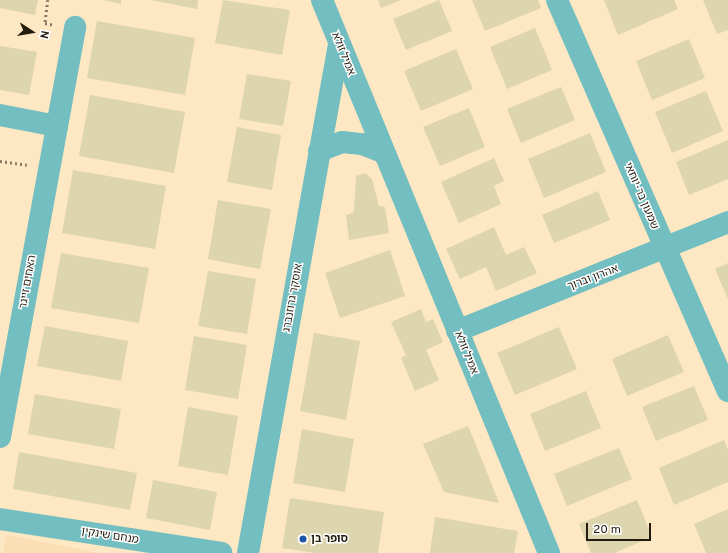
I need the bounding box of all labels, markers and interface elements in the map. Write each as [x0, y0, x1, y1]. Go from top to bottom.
north arrow [12, 12, 52, 52]
text: N [36, 29, 51, 40]
street label: אמיל זולא [328, 30, 358, 78]
street label: שמעון בר-יוחאי [621, 161, 661, 231]
street label: האחים זייגר [17, 254, 39, 310]
street label: אהרון וברוך [566, 262, 620, 294]
street label: אוסקר גרוזנברג [280, 263, 306, 333]
street label: אמיל זולא [451, 329, 481, 377]
scale bar [588, 515, 653, 541]
text: 20 m [593, 522, 621, 538]
street label: מנחם שינקין [80, 525, 140, 547]
place label: סופר בן [311, 532, 348, 546]
marker: סופר בן [298, 534, 308, 544]

